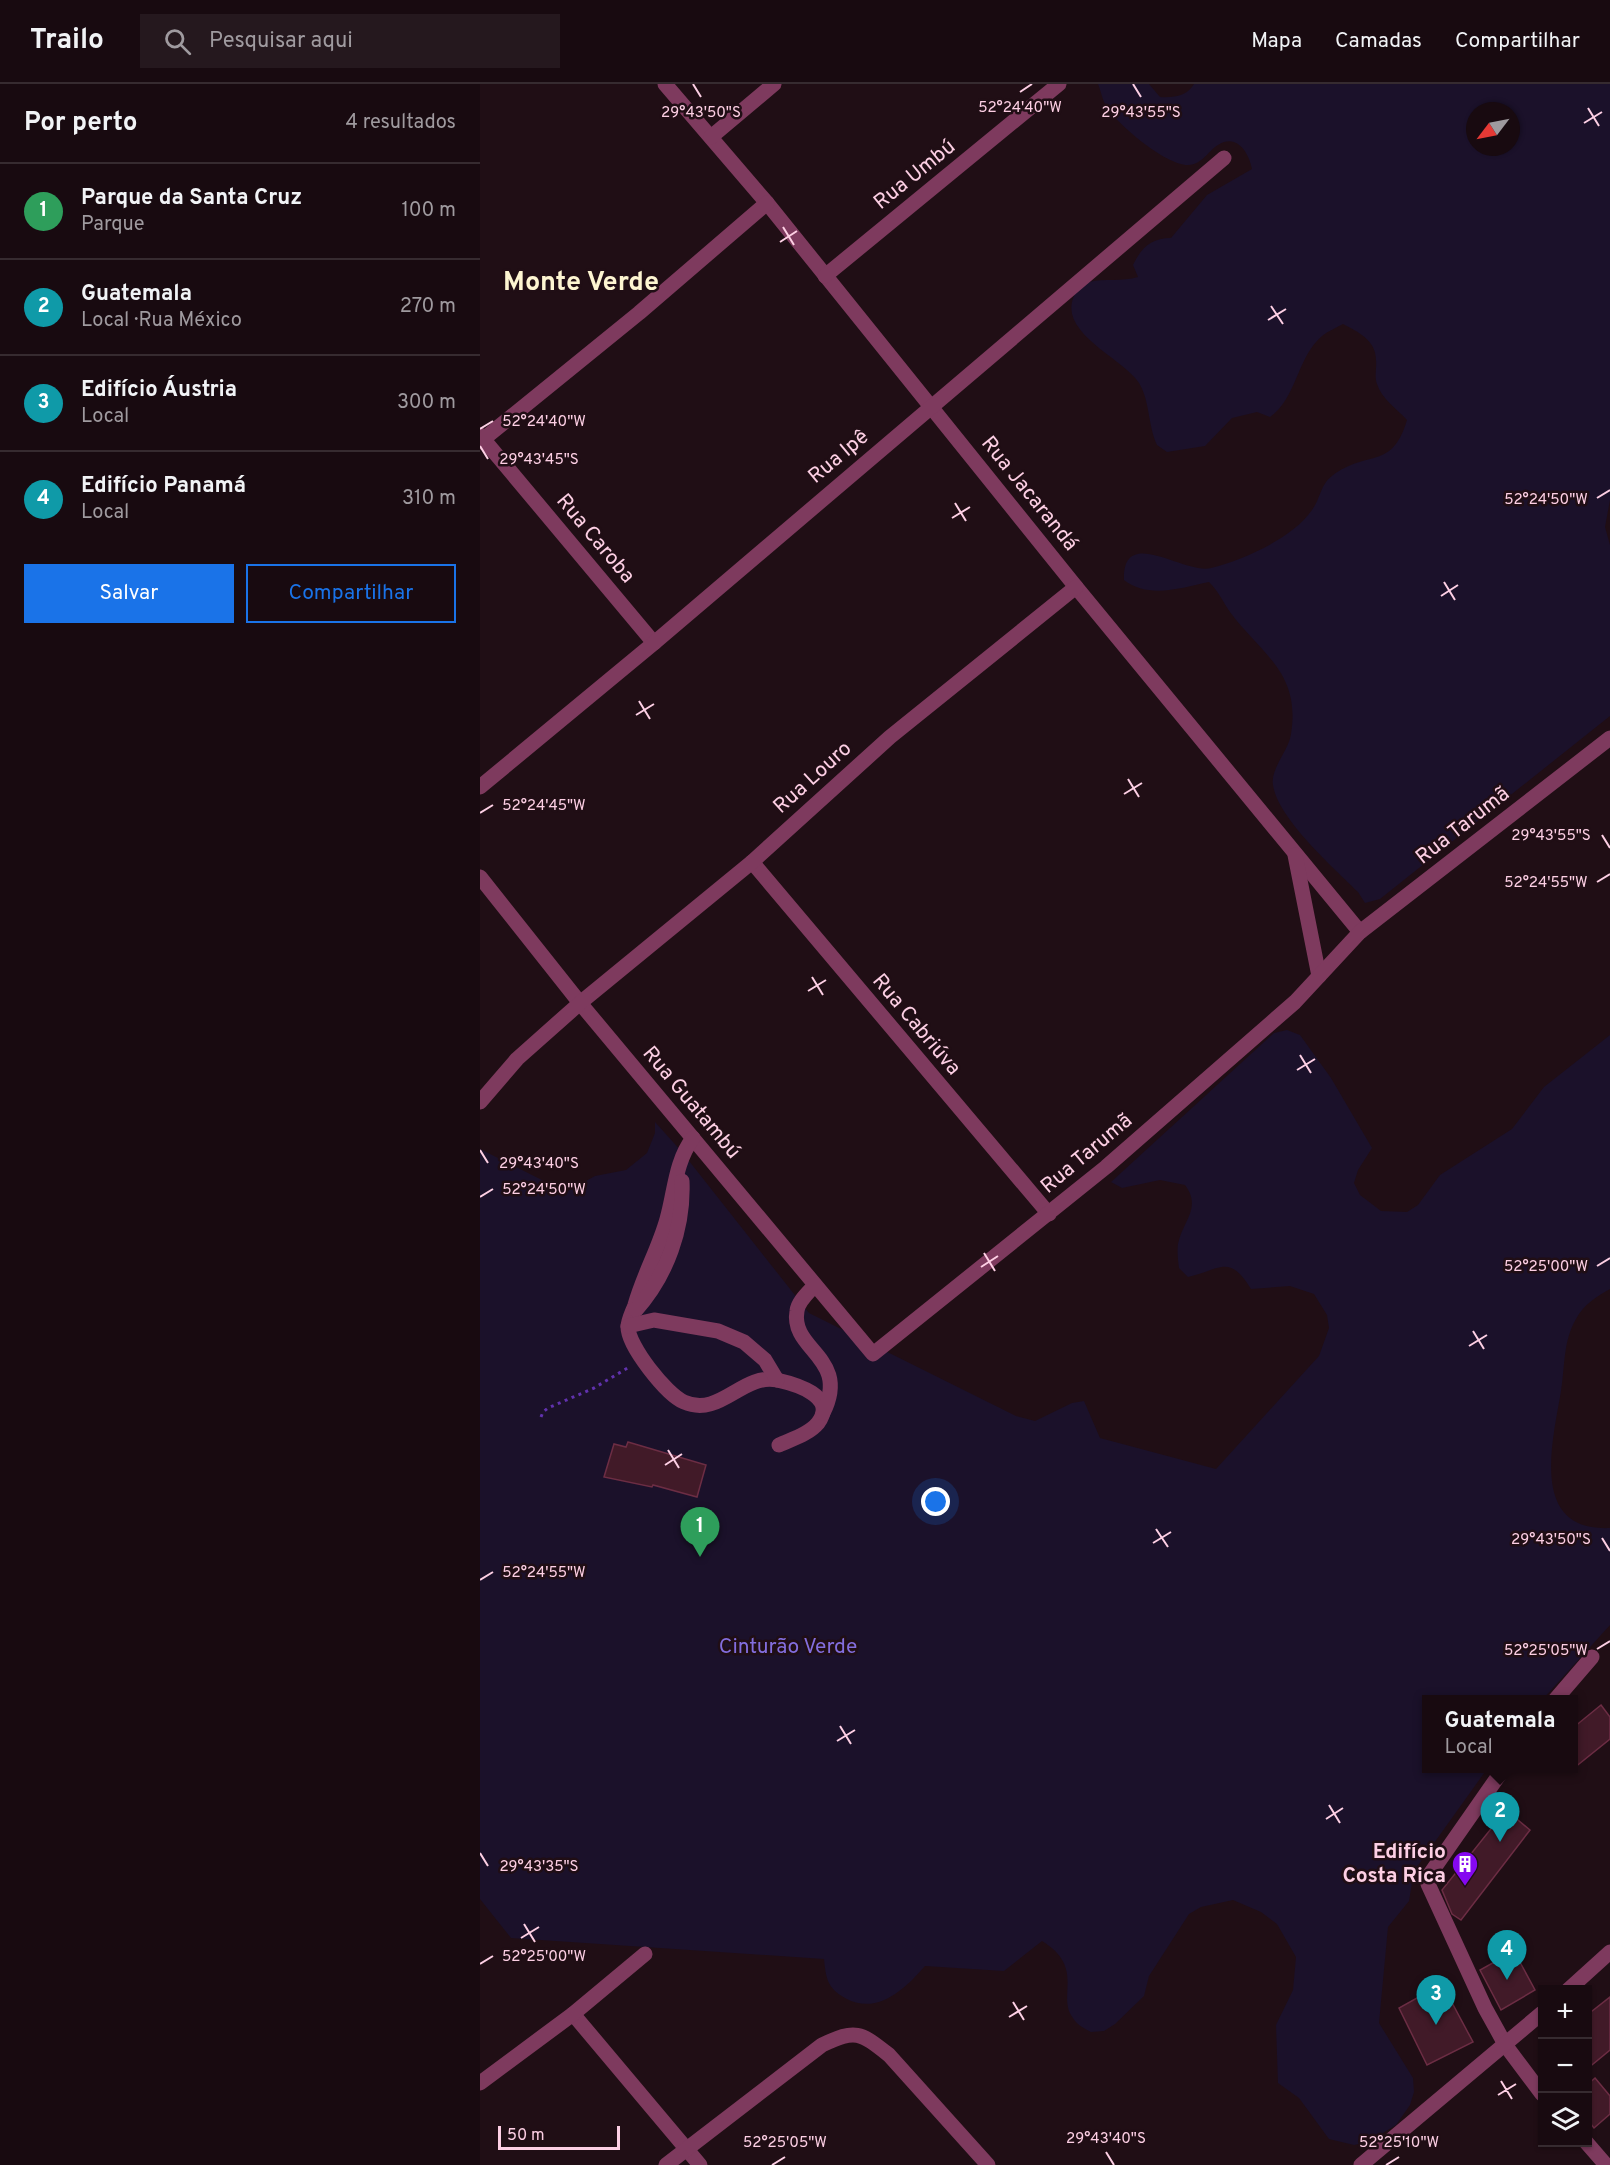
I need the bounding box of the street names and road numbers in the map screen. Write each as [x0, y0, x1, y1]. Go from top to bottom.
street label: Rua Umbú [869, 134, 961, 216]
street label: Rua Ipê [803, 424, 875, 490]
street label: Rua Jacarandá [974, 431, 1084, 557]
street label: Rua Caroba [550, 489, 640, 589]
street label: Rua Louro [768, 736, 858, 820]
street label: Rua Tarumã [1411, 781, 1515, 871]
street label: Rua Cabriúva [866, 969, 966, 1081]
street label: Rua Guatambú [636, 1041, 746, 1165]
street label: Rua Tarumã [1036, 1108, 1138, 1200]

